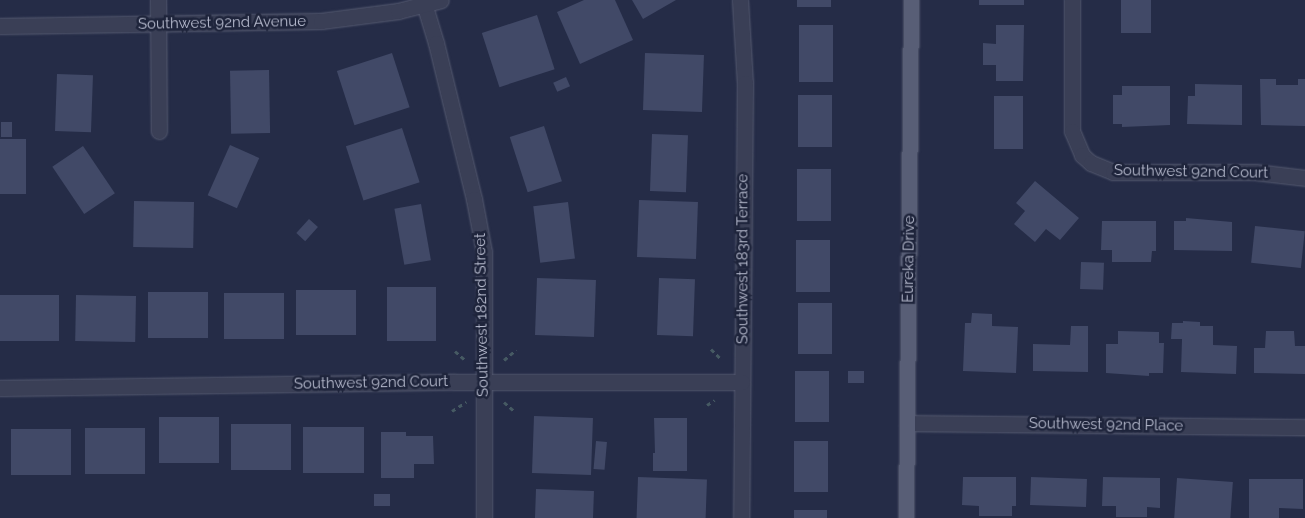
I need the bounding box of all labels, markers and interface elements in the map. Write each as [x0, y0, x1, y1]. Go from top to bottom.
street label: Southwest 92nd Avenue [138, 13, 306, 33]
street label: Southwest 92nd Court [1114, 162, 1268, 182]
street label: Southwest 183rd Terrace [734, 174, 752, 344]
street label: Eureka Drive [899, 215, 919, 303]
street label: Southwest 182nd Street [472, 233, 492, 397]
street label: Southwest 92nd Court [294, 373, 448, 393]
street label: Southwest 92nd Place [1029, 415, 1183, 435]

